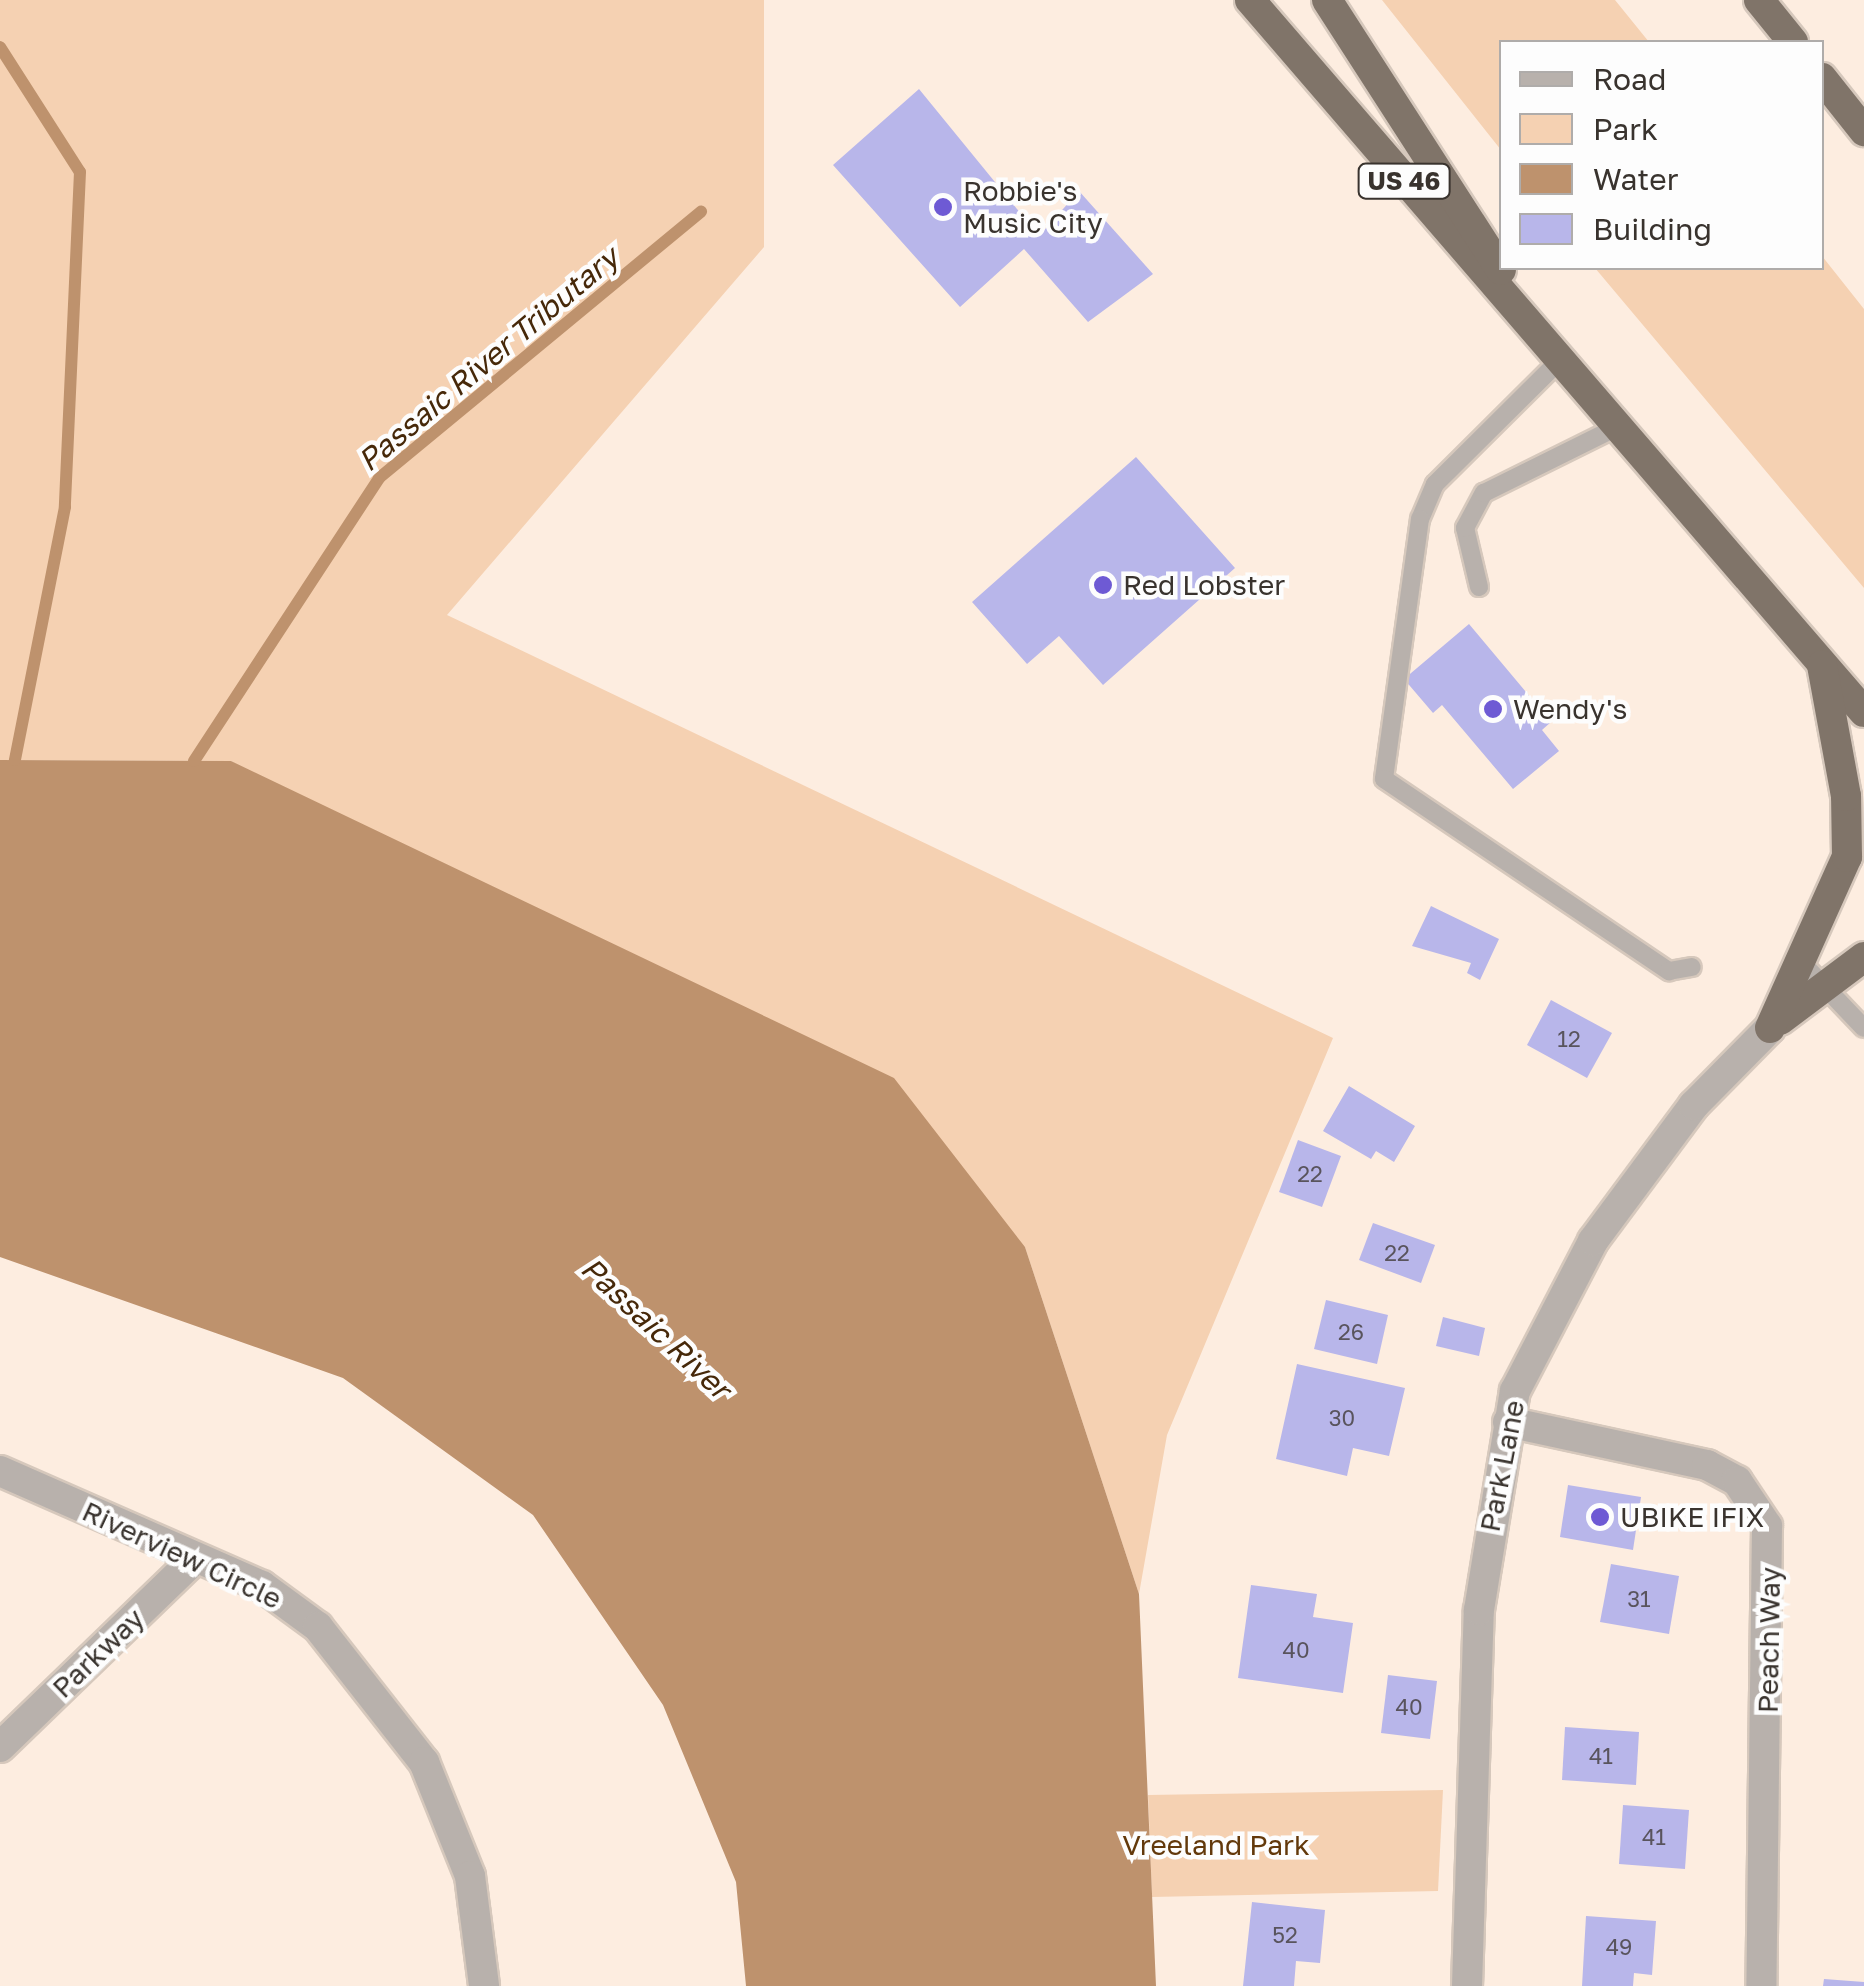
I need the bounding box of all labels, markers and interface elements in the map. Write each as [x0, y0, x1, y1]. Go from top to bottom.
legend [1499, 40, 1824, 270]
text: Road [1593, 61, 1667, 97]
text: Park [1593, 111, 1658, 147]
road number: US 46 [1356, 161, 1452, 201]
text: Water [1593, 161, 1678, 197]
place label: Robbie's Music City [963, 174, 1103, 240]
marker: Robbie's Music City [932, 196, 954, 218]
text: Building [1593, 211, 1712, 247]
water label: Passaic River Tributary [351, 240, 625, 478]
place label: Red Lobster [1123, 568, 1285, 602]
marker: Red Lobster [1092, 574, 1114, 596]
place label: Wendy's [1513, 692, 1627, 726]
marker: Wendy's [1482, 698, 1504, 720]
house number: 12 [1557, 1026, 1581, 1052]
house number: 22 [1297, 1161, 1323, 1187]
house number: 22 [1384, 1240, 1410, 1266]
water label: Passaic River [574, 1250, 738, 1406]
house number: 26 [1338, 1319, 1364, 1345]
street label: Park Lane [1473, 1397, 1531, 1535]
house number: 30 [1329, 1405, 1355, 1431]
street label: Riverview Circle [77, 1494, 287, 1616]
place label: UBIKE IFIX [1620, 1500, 1764, 1534]
marker: UBIKE IFIX [1589, 1506, 1611, 1528]
street label: Peach Way [1751, 1567, 1787, 1713]
house number: 31 [1627, 1586, 1651, 1612]
street label: Parkway [45, 1601, 151, 1705]
house number: 40 [1282, 1637, 1310, 1663]
house number: 40 [1395, 1694, 1423, 1720]
house number: 41 [1589, 1743, 1613, 1769]
house number: 41 [1642, 1824, 1666, 1850]
park label: Vreeland Park [1122, 1828, 1310, 1862]
house number: 52 [1272, 1922, 1298, 1948]
house number: 49 [1606, 1934, 1632, 1960]

